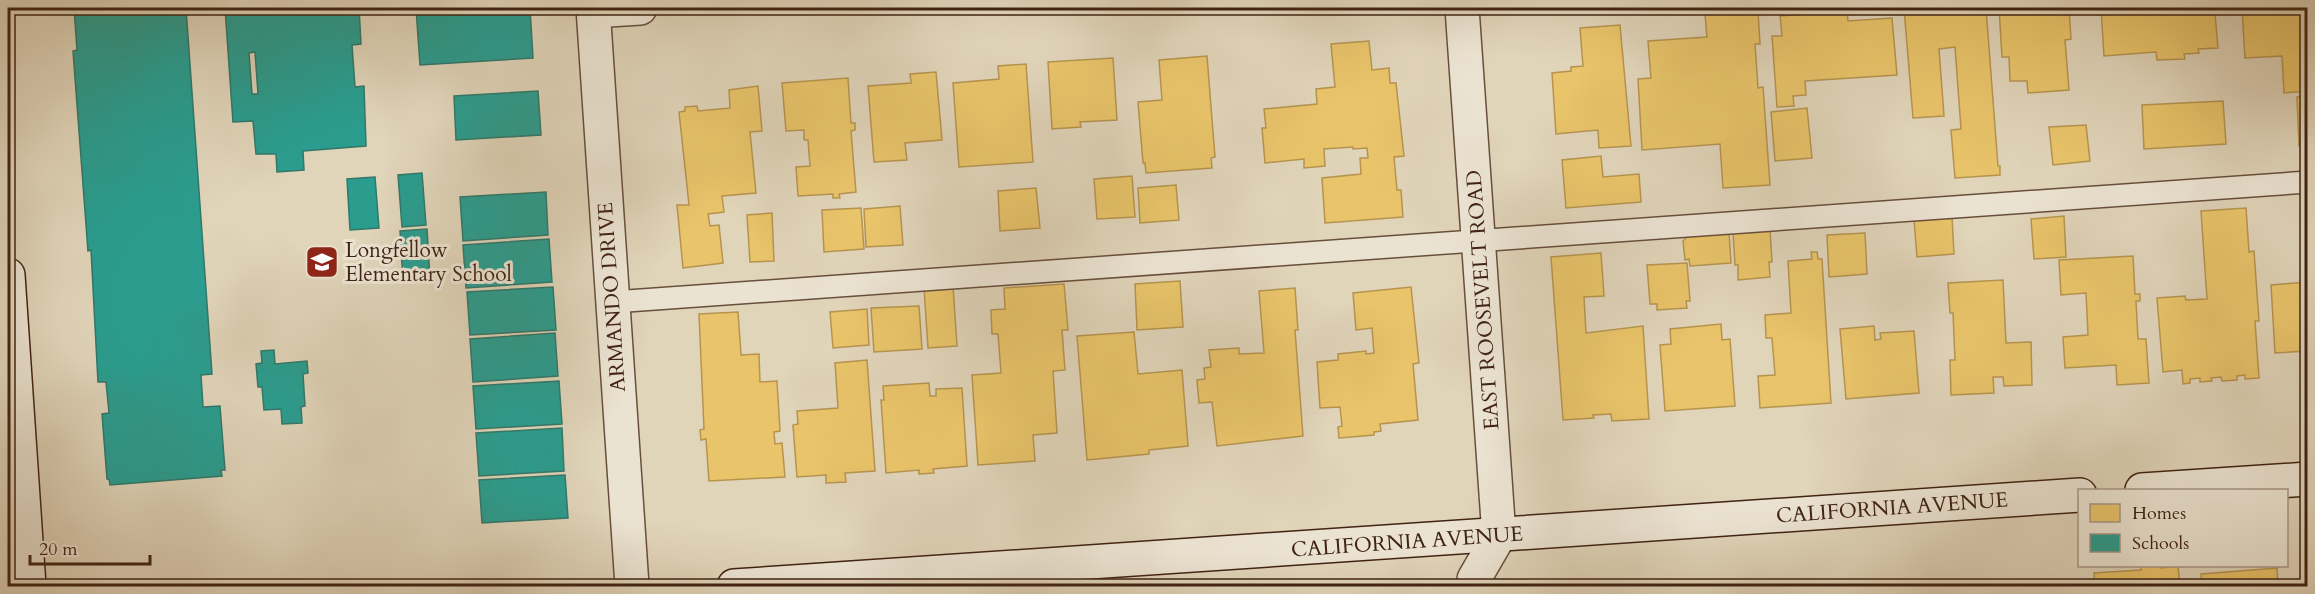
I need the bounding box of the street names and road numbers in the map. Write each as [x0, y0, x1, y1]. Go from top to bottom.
street label: EAST ROOSEVELT ROAD [1459, 169, 1507, 431]
street label: ARMANDO DRIVE [591, 201, 633, 393]
street label: CALIFORNIA AVENUE [1775, 485, 2009, 531]
street label: CALIFORNIA AVENUE [1290, 519, 1524, 565]

